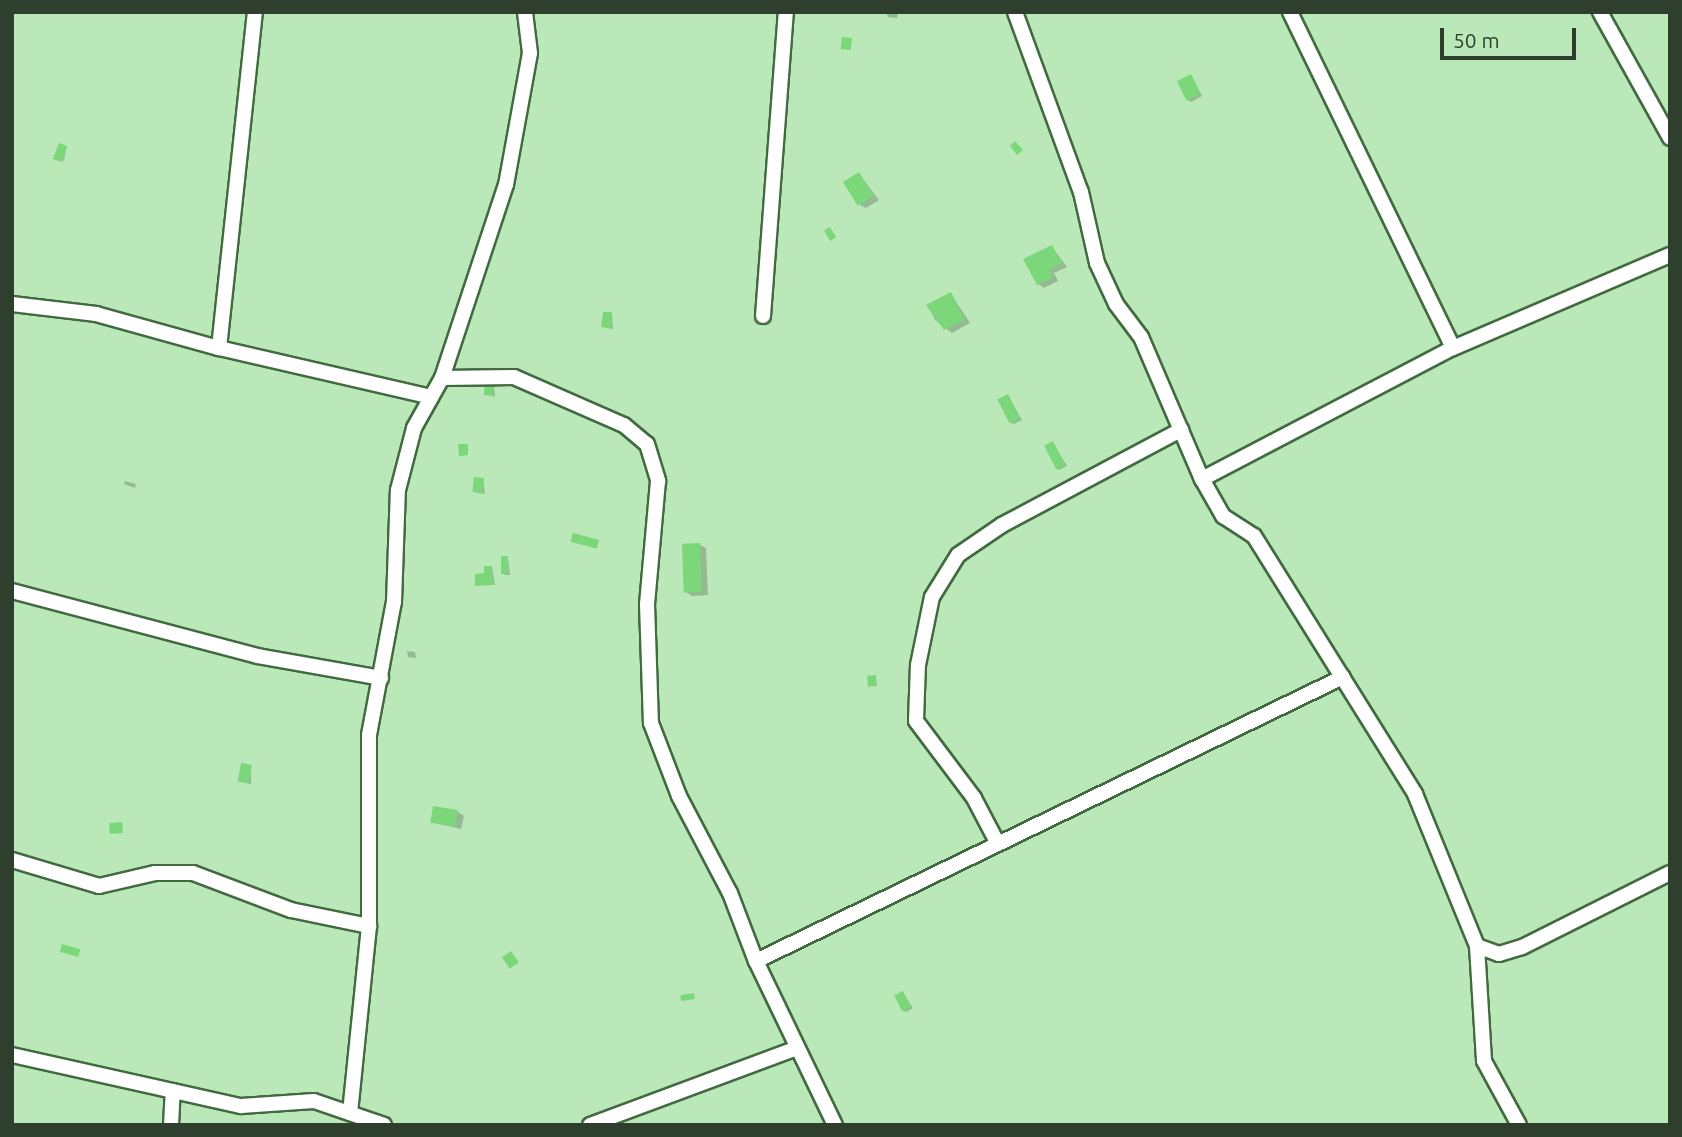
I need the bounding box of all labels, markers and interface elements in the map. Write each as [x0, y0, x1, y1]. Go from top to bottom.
scale bar [1444, 14, 1580, 58]
text: 50 m [1453, 28, 1500, 52]

